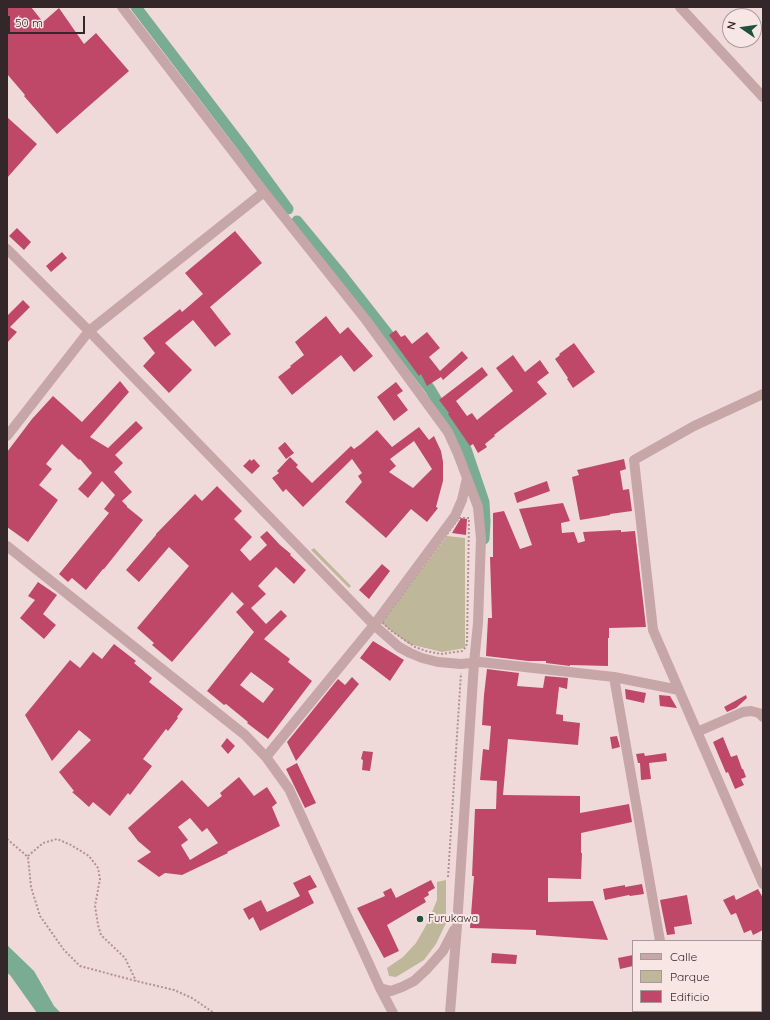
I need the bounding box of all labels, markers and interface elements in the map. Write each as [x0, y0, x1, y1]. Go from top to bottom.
scale bar [10, 8, 87, 34]
north arrow [722, 8, 762, 48]
text: 50 m [15, 15, 43, 30]
text: N [724, 20, 739, 31]
place label: Furukawa [428, 912, 478, 926]
marker: Furukawa [415, 914, 425, 924]
legend [632, 940, 762, 1012]
text: Calle [670, 949, 697, 964]
text: Parque [670, 969, 710, 984]
text: Edificio [670, 989, 710, 1004]

